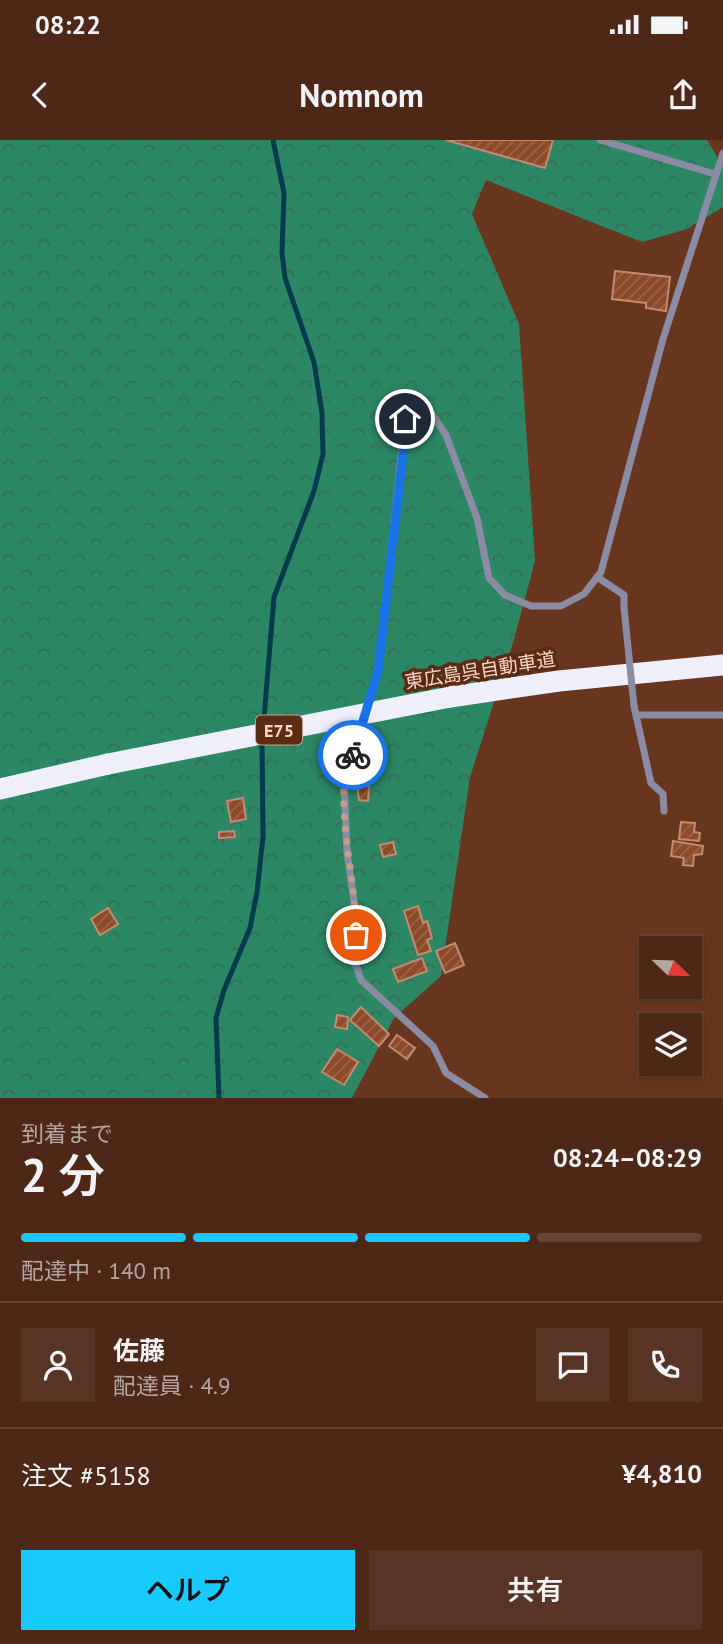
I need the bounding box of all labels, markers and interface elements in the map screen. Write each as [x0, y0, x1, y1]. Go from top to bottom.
text: 08:22 [35, 8, 101, 41]
text: Nomnom [299, 74, 424, 116]
icon: back [21, 76, 59, 114]
icon: share [664, 76, 702, 114]
pin [375, 389, 435, 449]
icon: home [386, 400, 424, 438]
street label: 東広島呉自動車道 [403, 646, 557, 694]
road number: E75 [256, 716, 302, 744]
courier [318, 720, 388, 790]
icon: bike [334, 736, 372, 774]
pin [326, 905, 386, 965]
icon: bag [337, 916, 375, 954]
north arrow [639, 936, 702, 999]
map controls [639, 936, 702, 1076]
button: layers [639, 1013, 702, 1076]
text: 到着まで [21, 1119, 113, 1148]
text: 08:24–08:29 [553, 1141, 702, 1174]
text: 2 分 [21, 1145, 105, 1205]
text: 配達中 · 140 m [21, 1256, 171, 1285]
button: person [21, 1328, 95, 1402]
button: chat [536, 1328, 610, 1402]
button: phone [628, 1328, 702, 1402]
text: 佐藤 [113, 1334, 165, 1367]
text: 配達員 · 4.9 [113, 1371, 230, 1400]
text: ¥4,810 [622, 1457, 702, 1490]
text: 注文 #5158 [21, 1459, 151, 1492]
button: ヘルプ [21, 1550, 355, 1630]
button: 共有 [369, 1550, 702, 1630]

